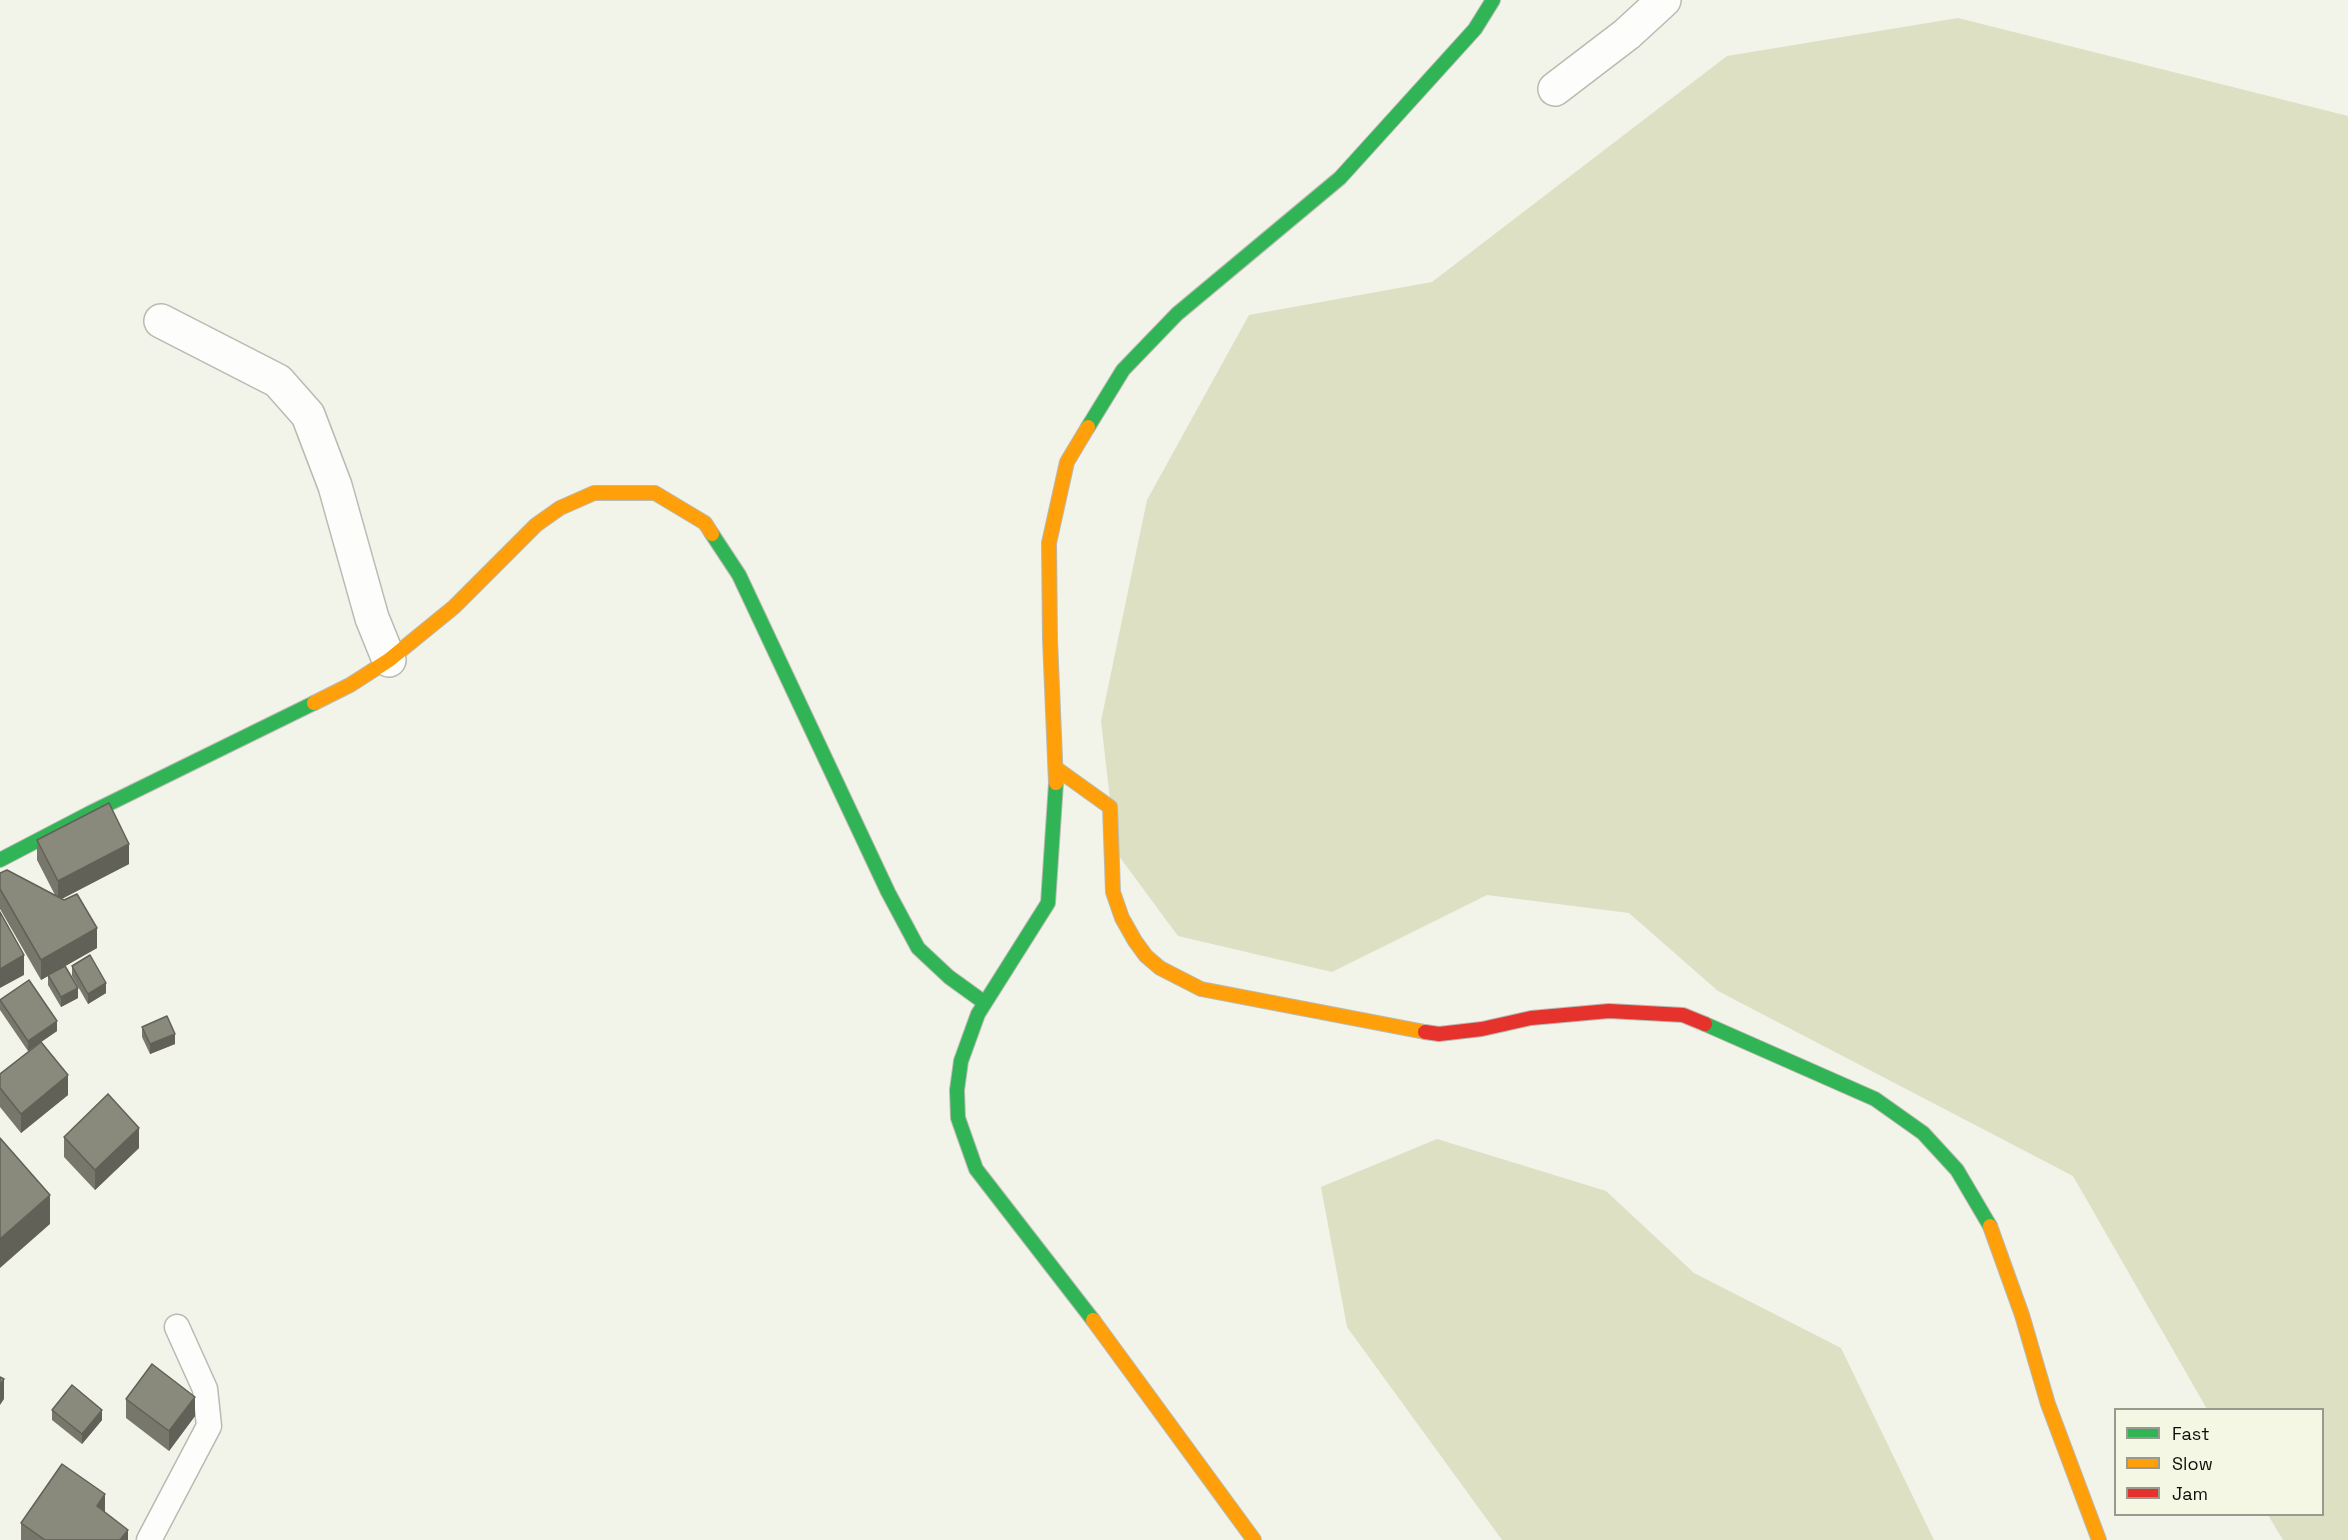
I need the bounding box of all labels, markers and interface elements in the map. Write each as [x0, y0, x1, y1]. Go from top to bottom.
legend [2114, 1408, 2324, 1516]
text: Fast [2172, 1422, 2209, 1445]
text: Slow [2172, 1452, 2213, 1475]
text: Jam [2172, 1482, 2208, 1505]

